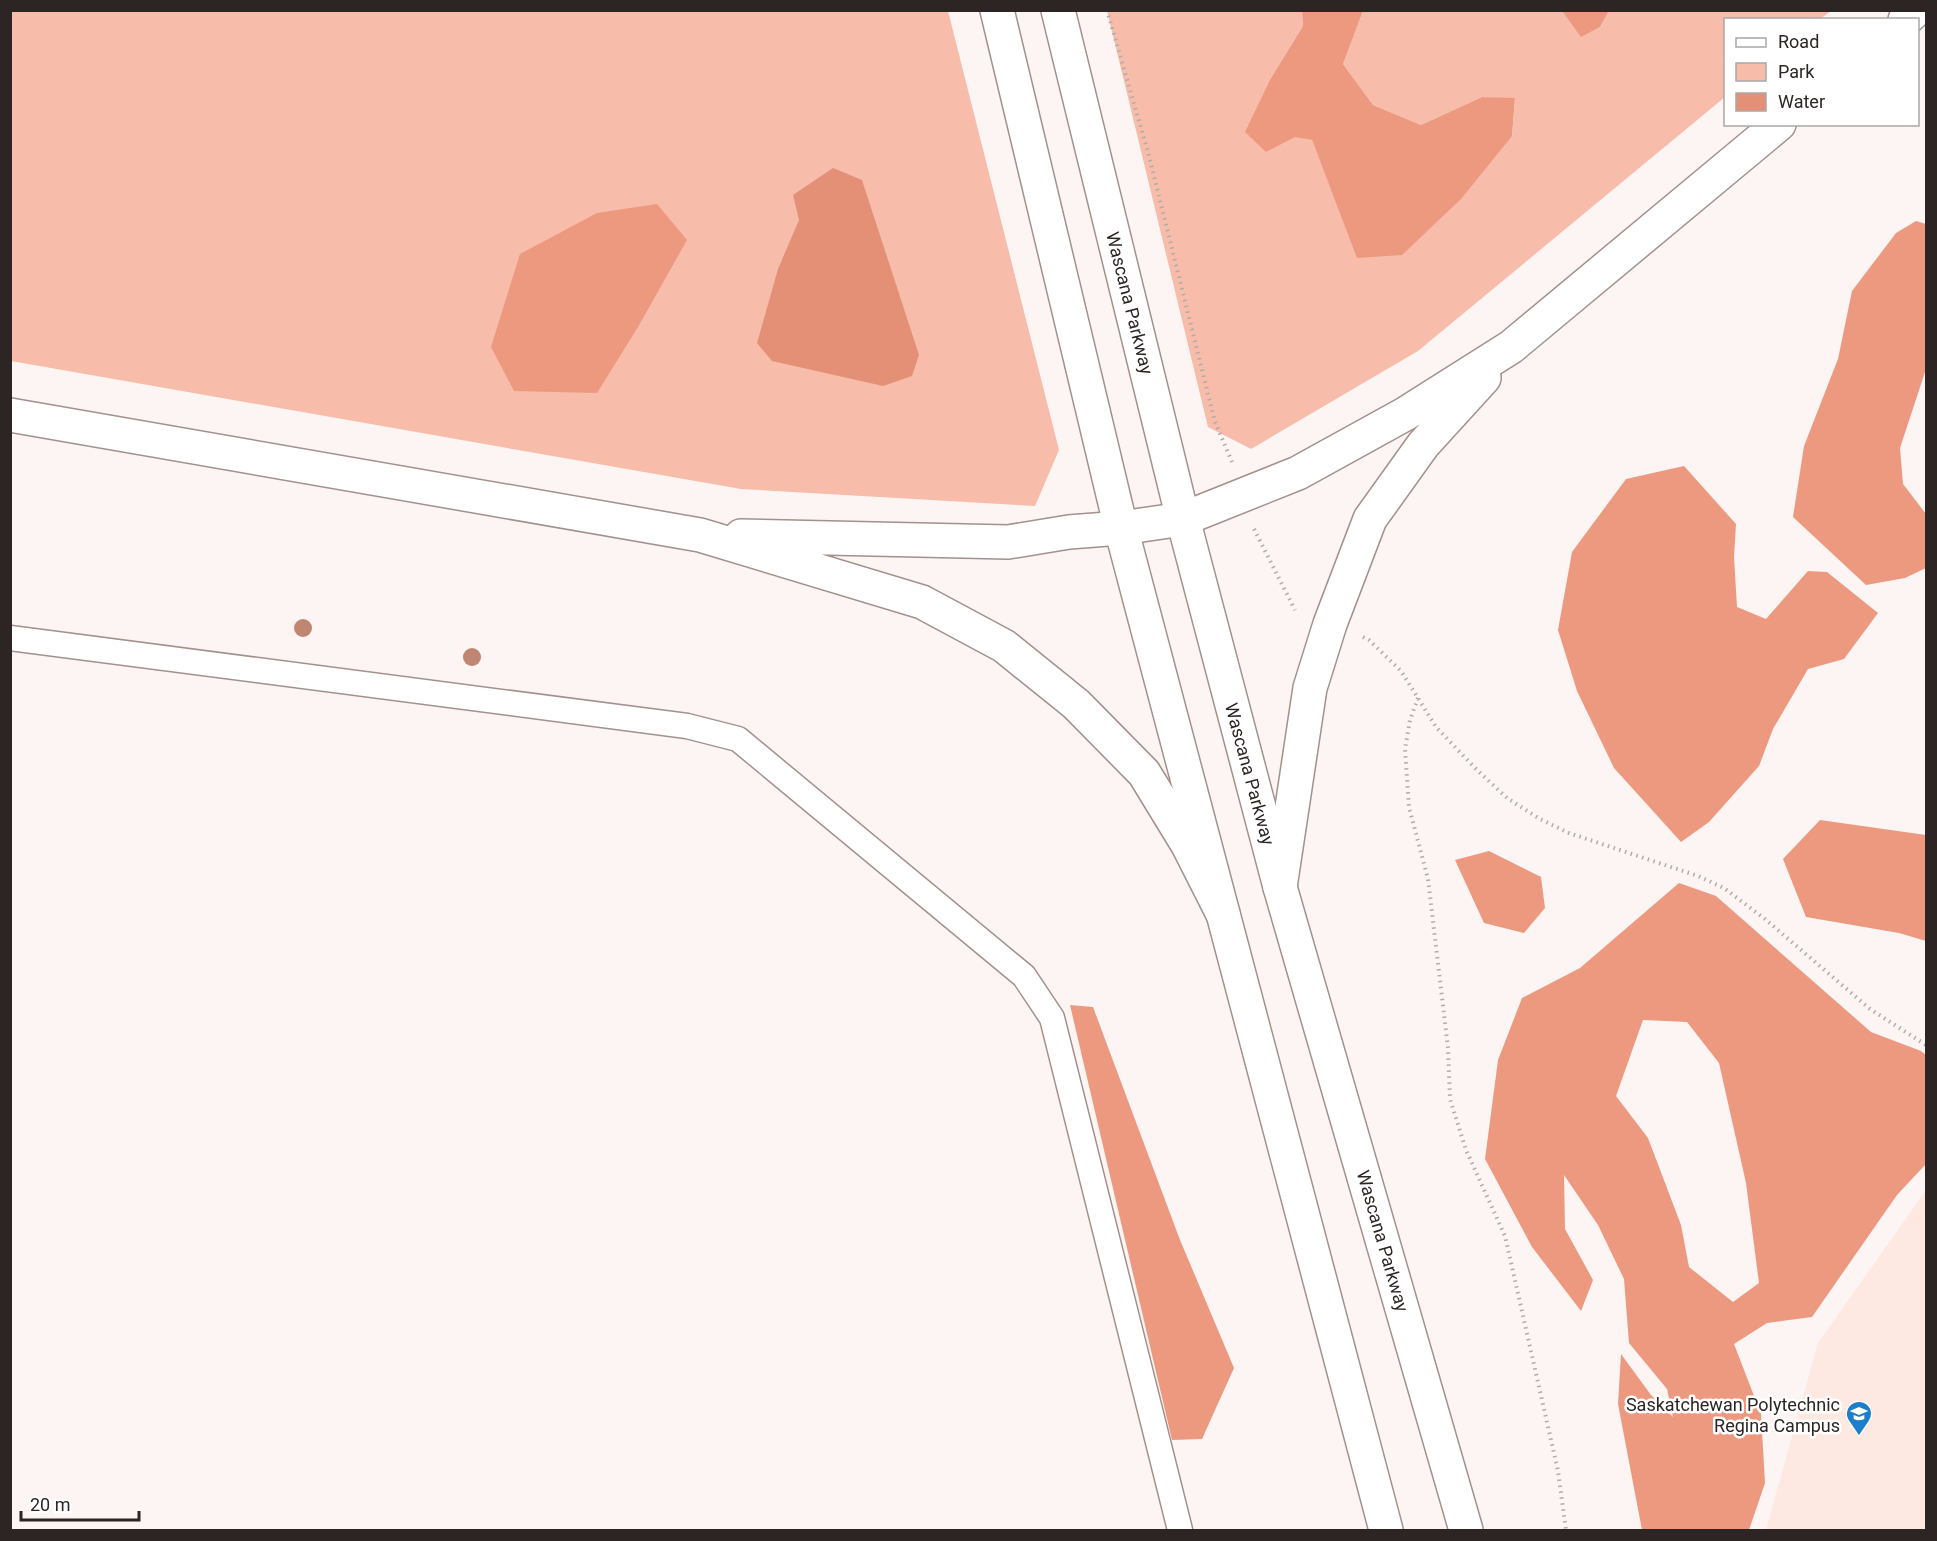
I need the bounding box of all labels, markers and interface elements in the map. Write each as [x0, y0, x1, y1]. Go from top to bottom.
legend [1724, 18, 1919, 126]
text: Road [1778, 31, 1819, 52]
text: Park [1778, 61, 1815, 82]
text: Water [1778, 91, 1825, 112]
street label: Wascana Parkway [1102, 230, 1158, 377]
street label: Wascana Parkway [1221, 701, 1279, 848]
street label: Wascana Parkway [1353, 1168, 1413, 1315]
place label: Saskatchewan Polytechnic Regina Campus [1626, 1394, 1840, 1436]
school or university icon: Saskatchewan Polytechnic Regina Campus [1844, 1399, 1874, 1437]
scale bar [21, 1484, 140, 1522]
text: 20 m [30, 1494, 70, 1515]

